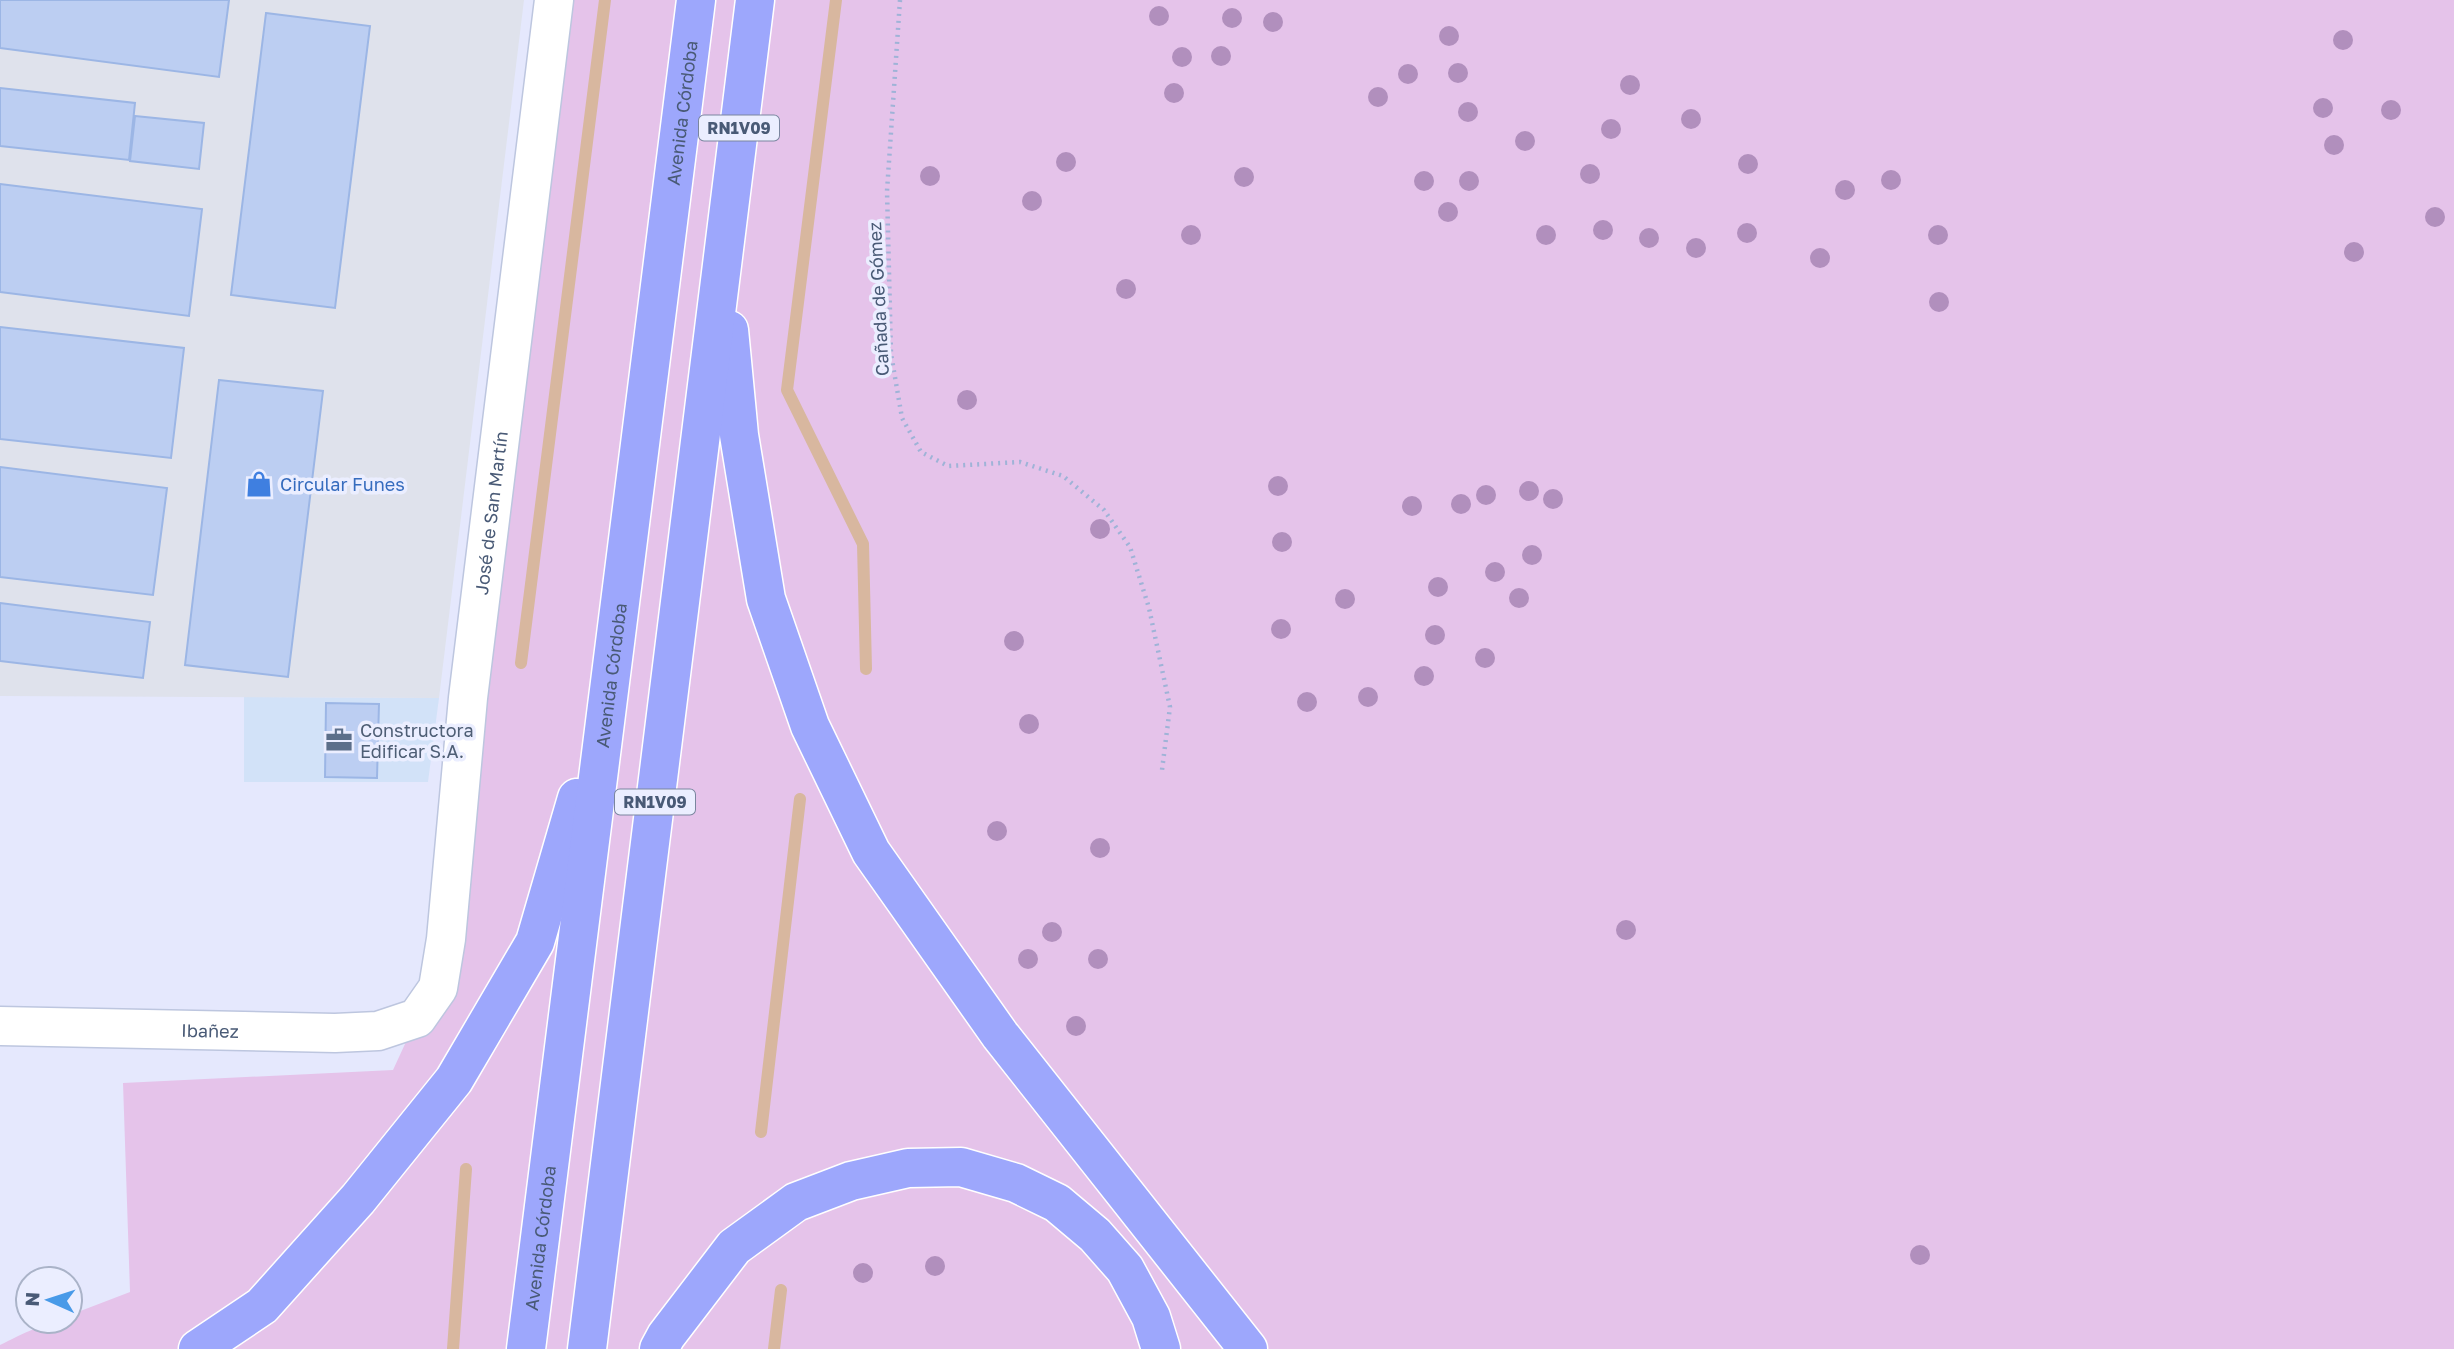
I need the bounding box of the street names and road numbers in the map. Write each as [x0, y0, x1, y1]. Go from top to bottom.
street label: Avenida Córdoba [662, 39, 702, 187]
road number: RN1V09 [699, 116, 779, 140]
street label: Cañada de Gómez [863, 221, 893, 377]
street label: José de San Martín [470, 430, 512, 596]
street label: Avenida Córdoba [591, 602, 631, 749]
road number: RN1V09 [615, 790, 695, 814]
street label: Ibañez [181, 1019, 239, 1042]
street label: Avenida Córdoba [520, 1164, 560, 1312]

